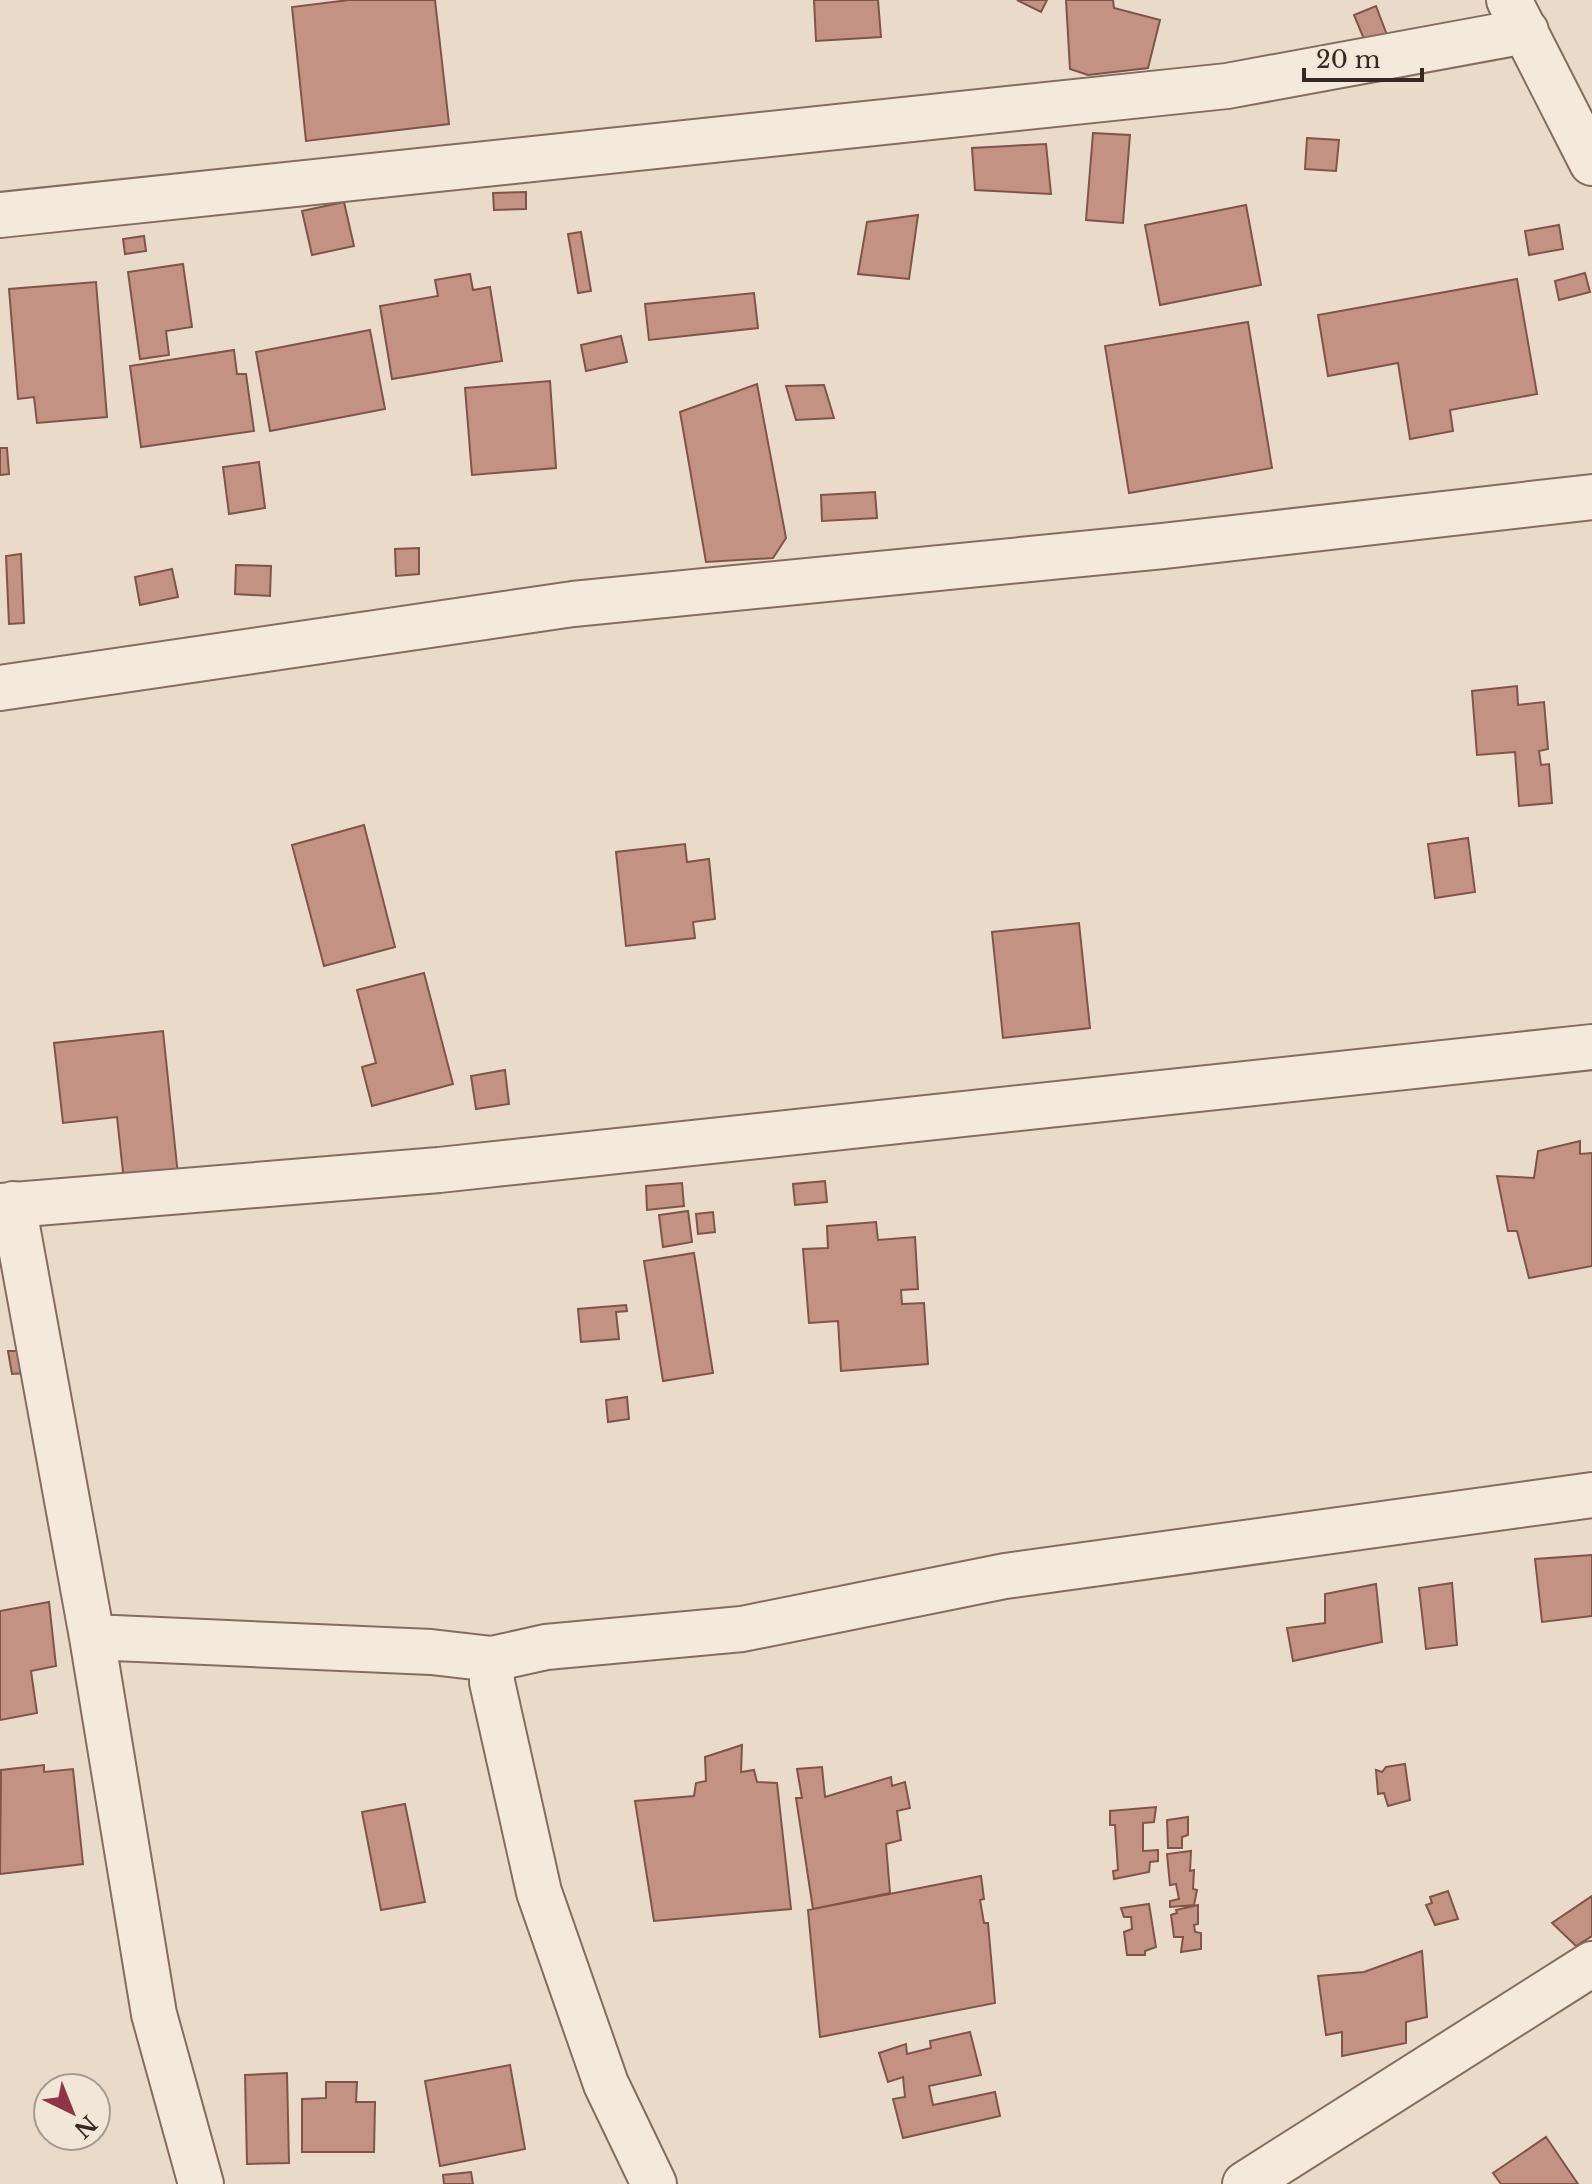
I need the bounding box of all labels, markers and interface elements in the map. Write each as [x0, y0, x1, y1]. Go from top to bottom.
scale bar [1304, 32, 1422, 82]
text: 20 m [1316, 45, 1381, 74]
north arrow [32, 2072, 112, 2152]
text: N [68, 2109, 102, 2143]

